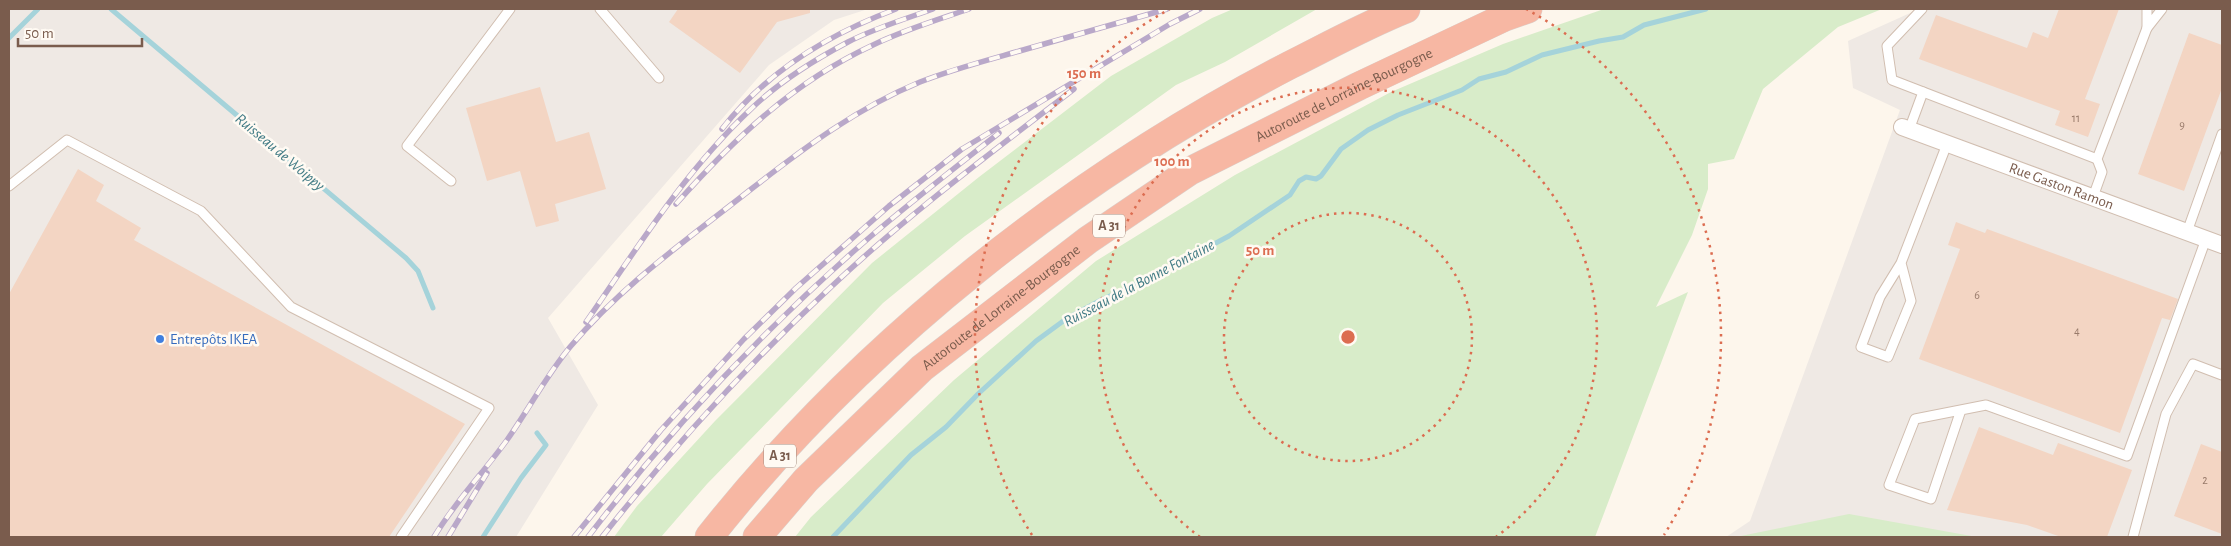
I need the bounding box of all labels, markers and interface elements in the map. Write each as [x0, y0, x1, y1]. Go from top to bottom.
scale bar [18, 15, 141, 47]
text: 50 m [25, 26, 54, 41]
street label: Autoroute de Lorraine-Bourgogne [1253, 45, 1435, 144]
text: 150 m [1067, 66, 1101, 81]
water label: Ruisseau de Woippy [232, 110, 328, 195]
house number: 11 [2072, 112, 2080, 124]
house number: 9 [2179, 119, 2185, 131]
text: 100 m [1154, 154, 1190, 169]
street label: Rue Gaston Ramon [2007, 160, 2116, 212]
road number: A 31 [1093, 215, 1125, 238]
water label: Ruisseau de la Bonne Fontaine [1061, 236, 1217, 330]
street label: Autoroute de Lorraine-Bourgogne [919, 242, 1083, 373]
text: 50 m [1246, 243, 1274, 258]
house number: 6 [1974, 289, 1980, 301]
house number: 4 [2074, 325, 2080, 337]
centre of rings [1339, 328, 1357, 346]
place label: Entrepôts IKEA [170, 332, 258, 347]
marker: Entrepôts IKEA [154, 333, 166, 345]
road number: A 31 [764, 444, 796, 468]
house number: 2 [2202, 474, 2208, 486]

